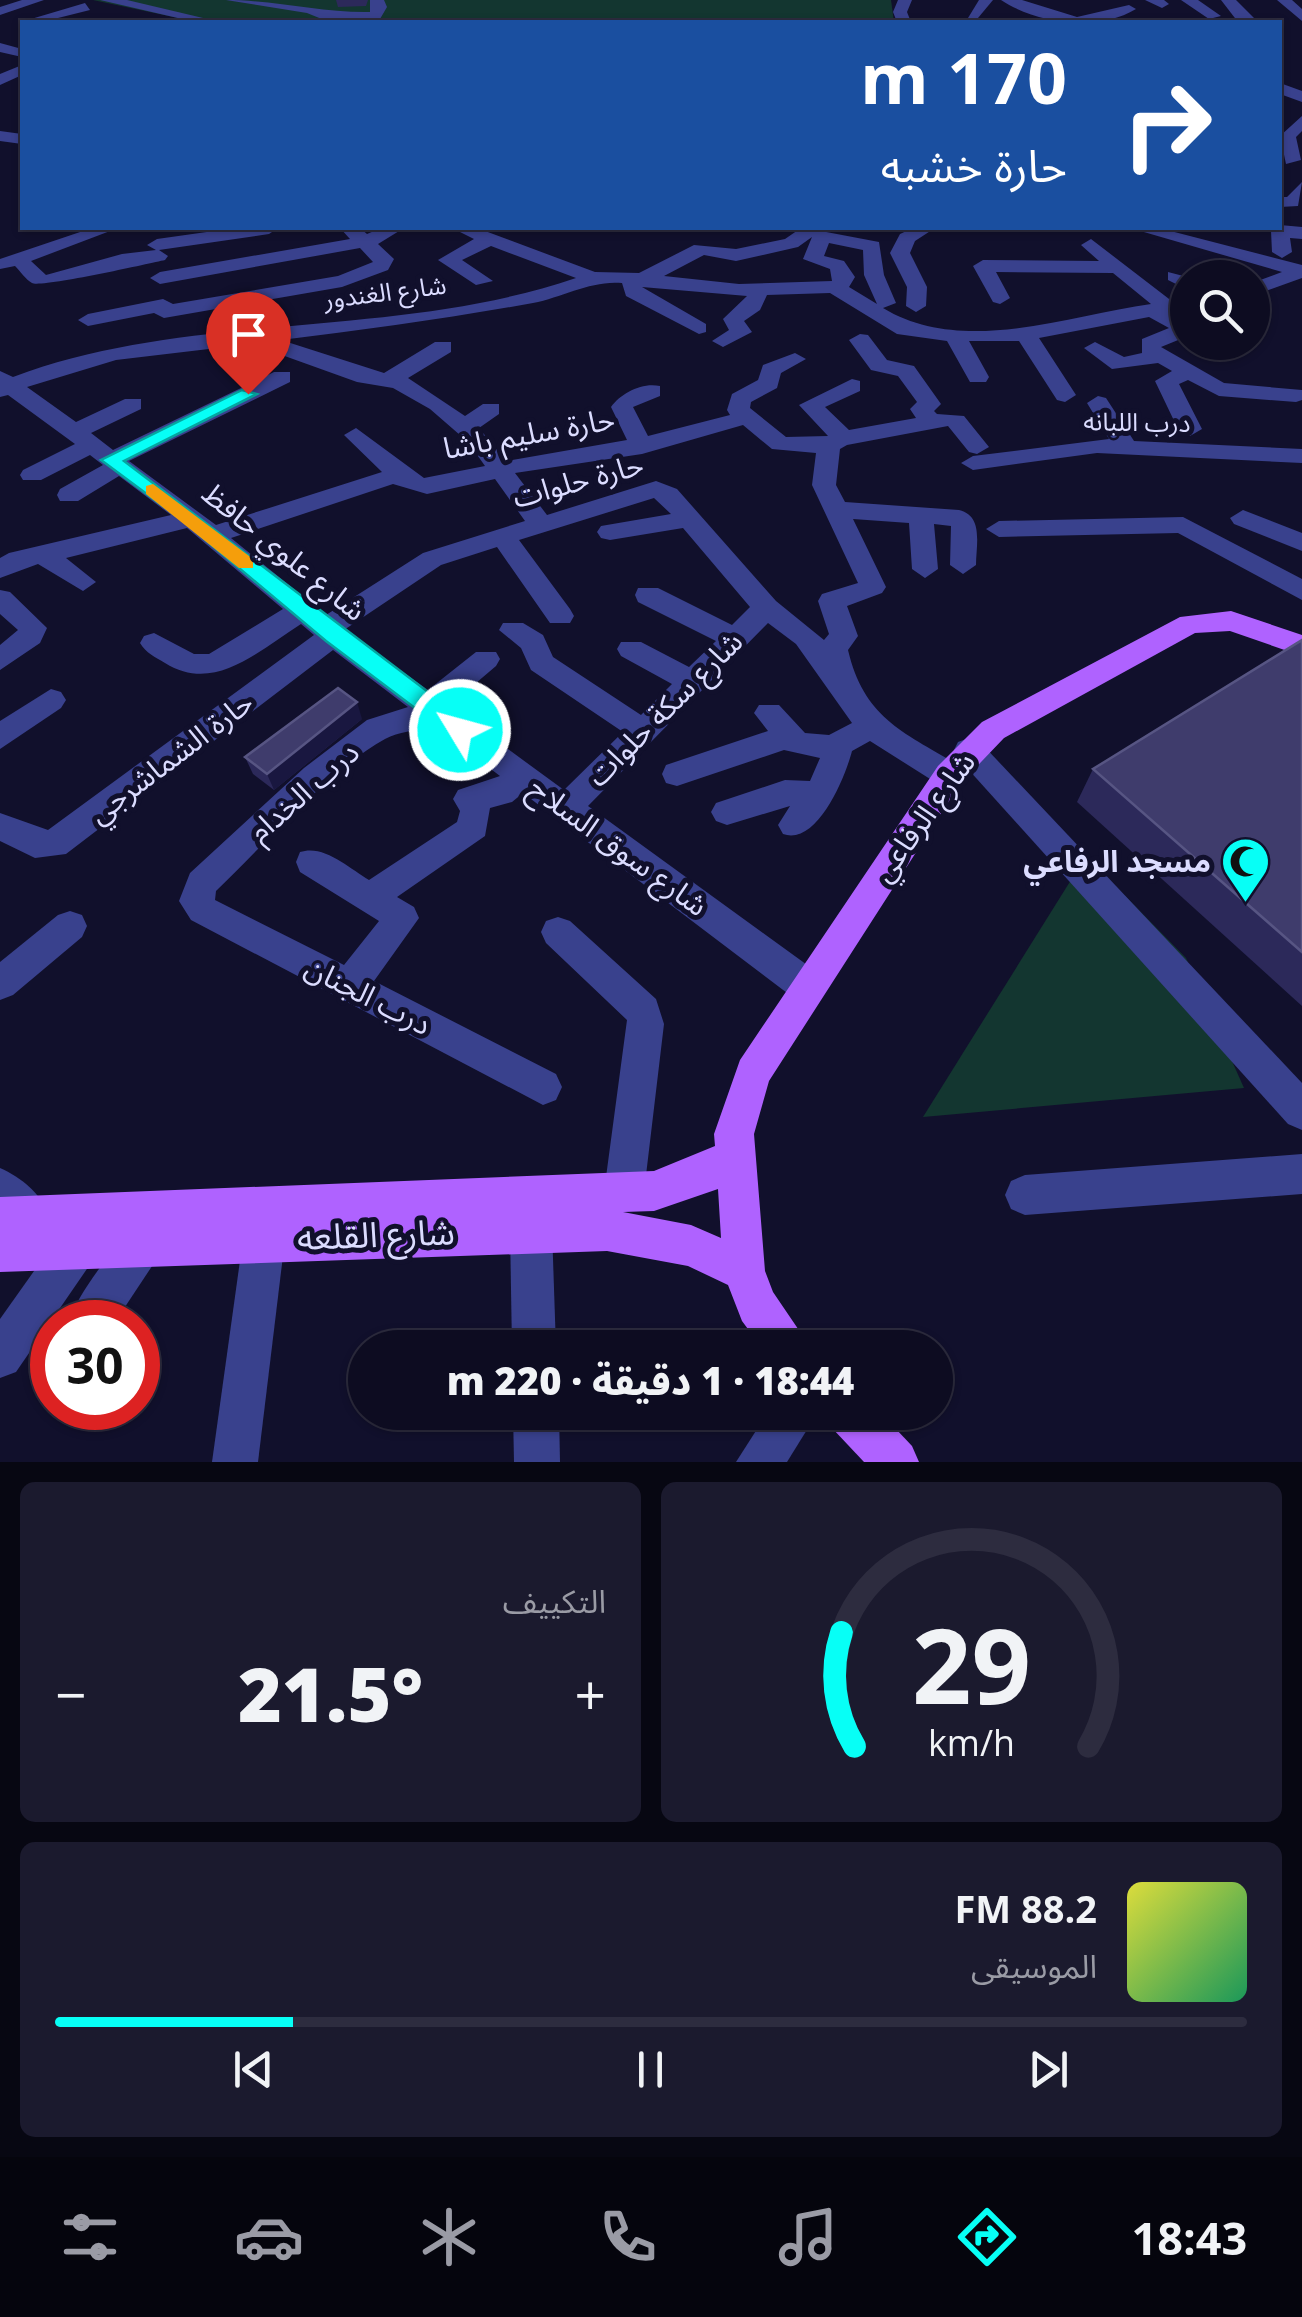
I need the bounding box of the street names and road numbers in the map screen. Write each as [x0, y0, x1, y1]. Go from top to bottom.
street label: شارع الغندور [321, 267, 448, 318]
street label: حارة سليم باشا [440, 397, 618, 472]
street label: درب اللبانه [1083, 403, 1191, 439]
street label: حارة حلوات [508, 442, 648, 517]
street label: شارع علوي حافظ [192, 472, 376, 633]
street label: شارع سكة حلوات [577, 621, 753, 797]
street label: حارة الشماشرجي [79, 681, 263, 836]
street label: درب الخدام [239, 731, 369, 853]
street label: شارع الرفاعي [862, 743, 987, 892]
street label: شارع سوق السلاح [519, 767, 717, 927]
street label: درب الجنان [299, 945, 439, 1044]
street label: شارع القلعه [296, 1207, 456, 1264]

